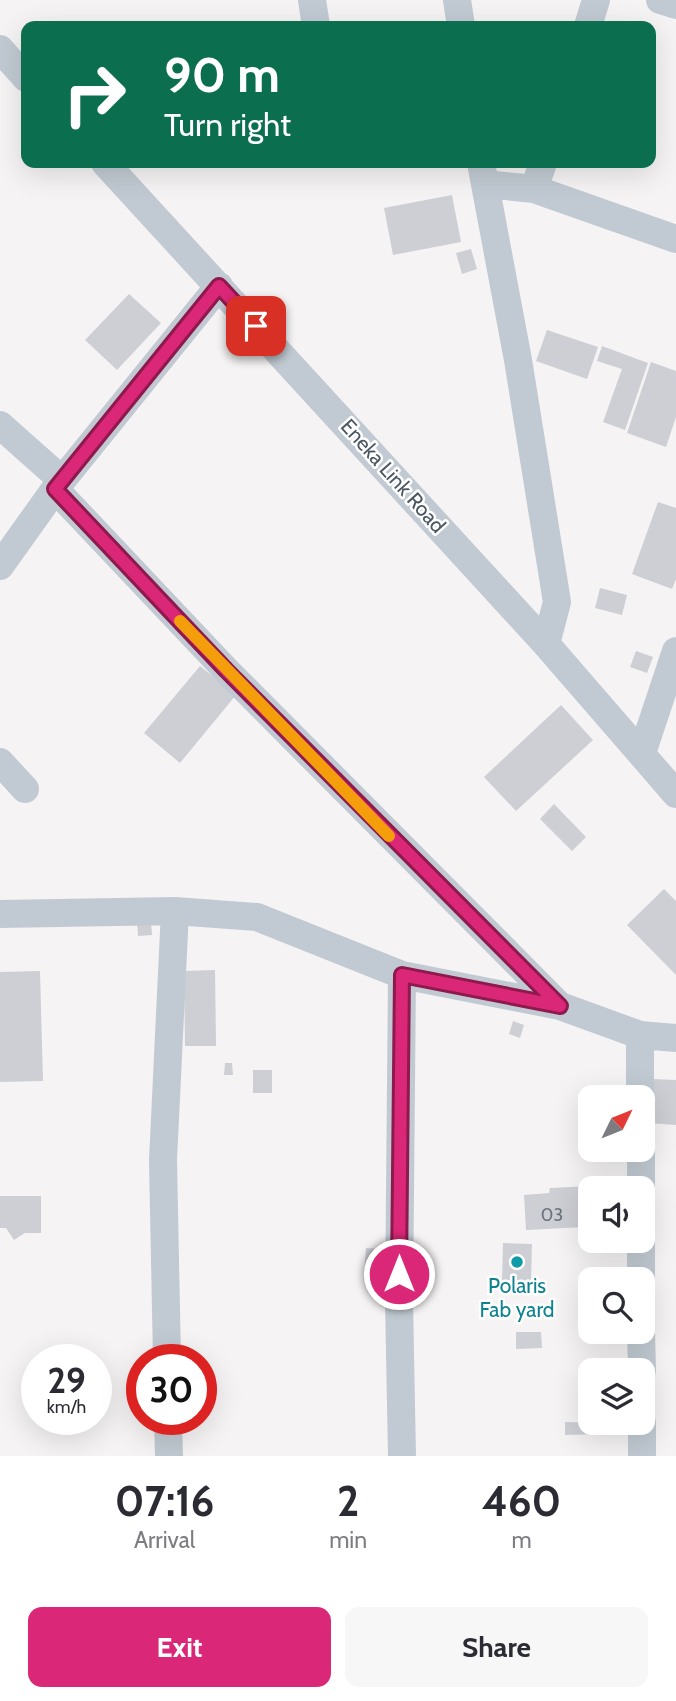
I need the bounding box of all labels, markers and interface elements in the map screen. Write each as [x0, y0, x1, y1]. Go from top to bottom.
text: 90 m [164, 45, 280, 104]
icon: right [49, 49, 140, 140]
text: Turn right [164, 105, 291, 144]
pin [226, 296, 286, 356]
icon: arrive [237, 307, 275, 345]
street label: Eneka Link Road [336, 414, 451, 538]
north arrow [578, 1085, 654, 1162]
map controls [578, 1085, 655, 1435]
button: sound [578, 1176, 655, 1253]
house number: 03 [541, 1204, 563, 1226]
position arrow [362, 1237, 436, 1311]
marker: Polaris Fab yard [509, 1254, 525, 1270]
button: search [578, 1267, 655, 1344]
place label: Polaris Fab yard [480, 1273, 554, 1322]
speed limit sign: 30 [126, 1344, 217, 1435]
button: layers [578, 1358, 655, 1435]
text: 29 [47, 1359, 86, 1402]
text: km/h [47, 1396, 86, 1418]
text: 07:16 [115, 1475, 214, 1527]
text: 2 [337, 1475, 359, 1527]
text: 460 [482, 1475, 561, 1527]
text: Arrival [134, 1526, 195, 1554]
text: min [329, 1526, 367, 1554]
text: m [511, 1526, 532, 1554]
button: Exit [28, 1607, 331, 1687]
button: Share [345, 1607, 648, 1687]

